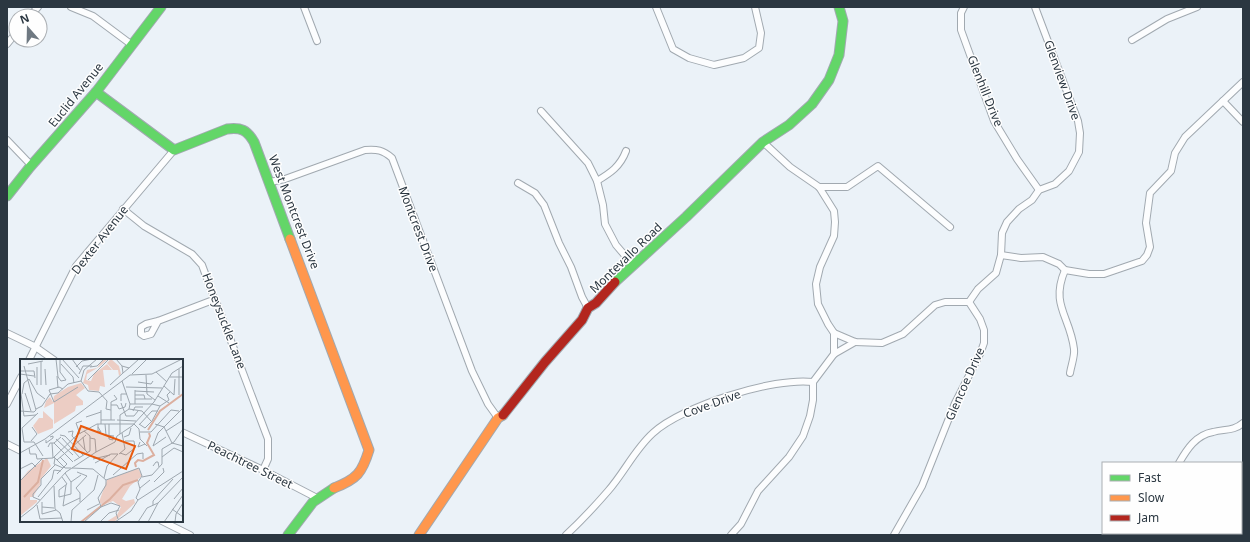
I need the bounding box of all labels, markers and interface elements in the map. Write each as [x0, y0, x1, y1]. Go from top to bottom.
north arrow [8, 8, 48, 48]
text: N [18, 10, 31, 27]
street label: Glenview Drive [1040, 37, 1085, 122]
street label: Glenhill Drive [963, 53, 1008, 129]
street label: Euclid Avenue [44, 59, 107, 131]
street label: West Montcrest Drive [265, 152, 324, 272]
street label: Montcrest Drive [394, 184, 443, 274]
street label: Dexter Avenue [67, 202, 132, 278]
street label: Montevallo Road [586, 219, 666, 297]
street label: Honeysuckle Lane [198, 270, 251, 372]
street label: Glencoe Drive [941, 344, 988, 423]
inset map [20, 359, 183, 522]
street label: Cove Drive [681, 385, 743, 422]
street label: Peachtree Street [205, 436, 296, 493]
legend [1102, 462, 1242, 534]
text: Fast [1138, 469, 1162, 486]
text: Slow [1138, 489, 1165, 506]
text: Jam [1137, 509, 1159, 526]

